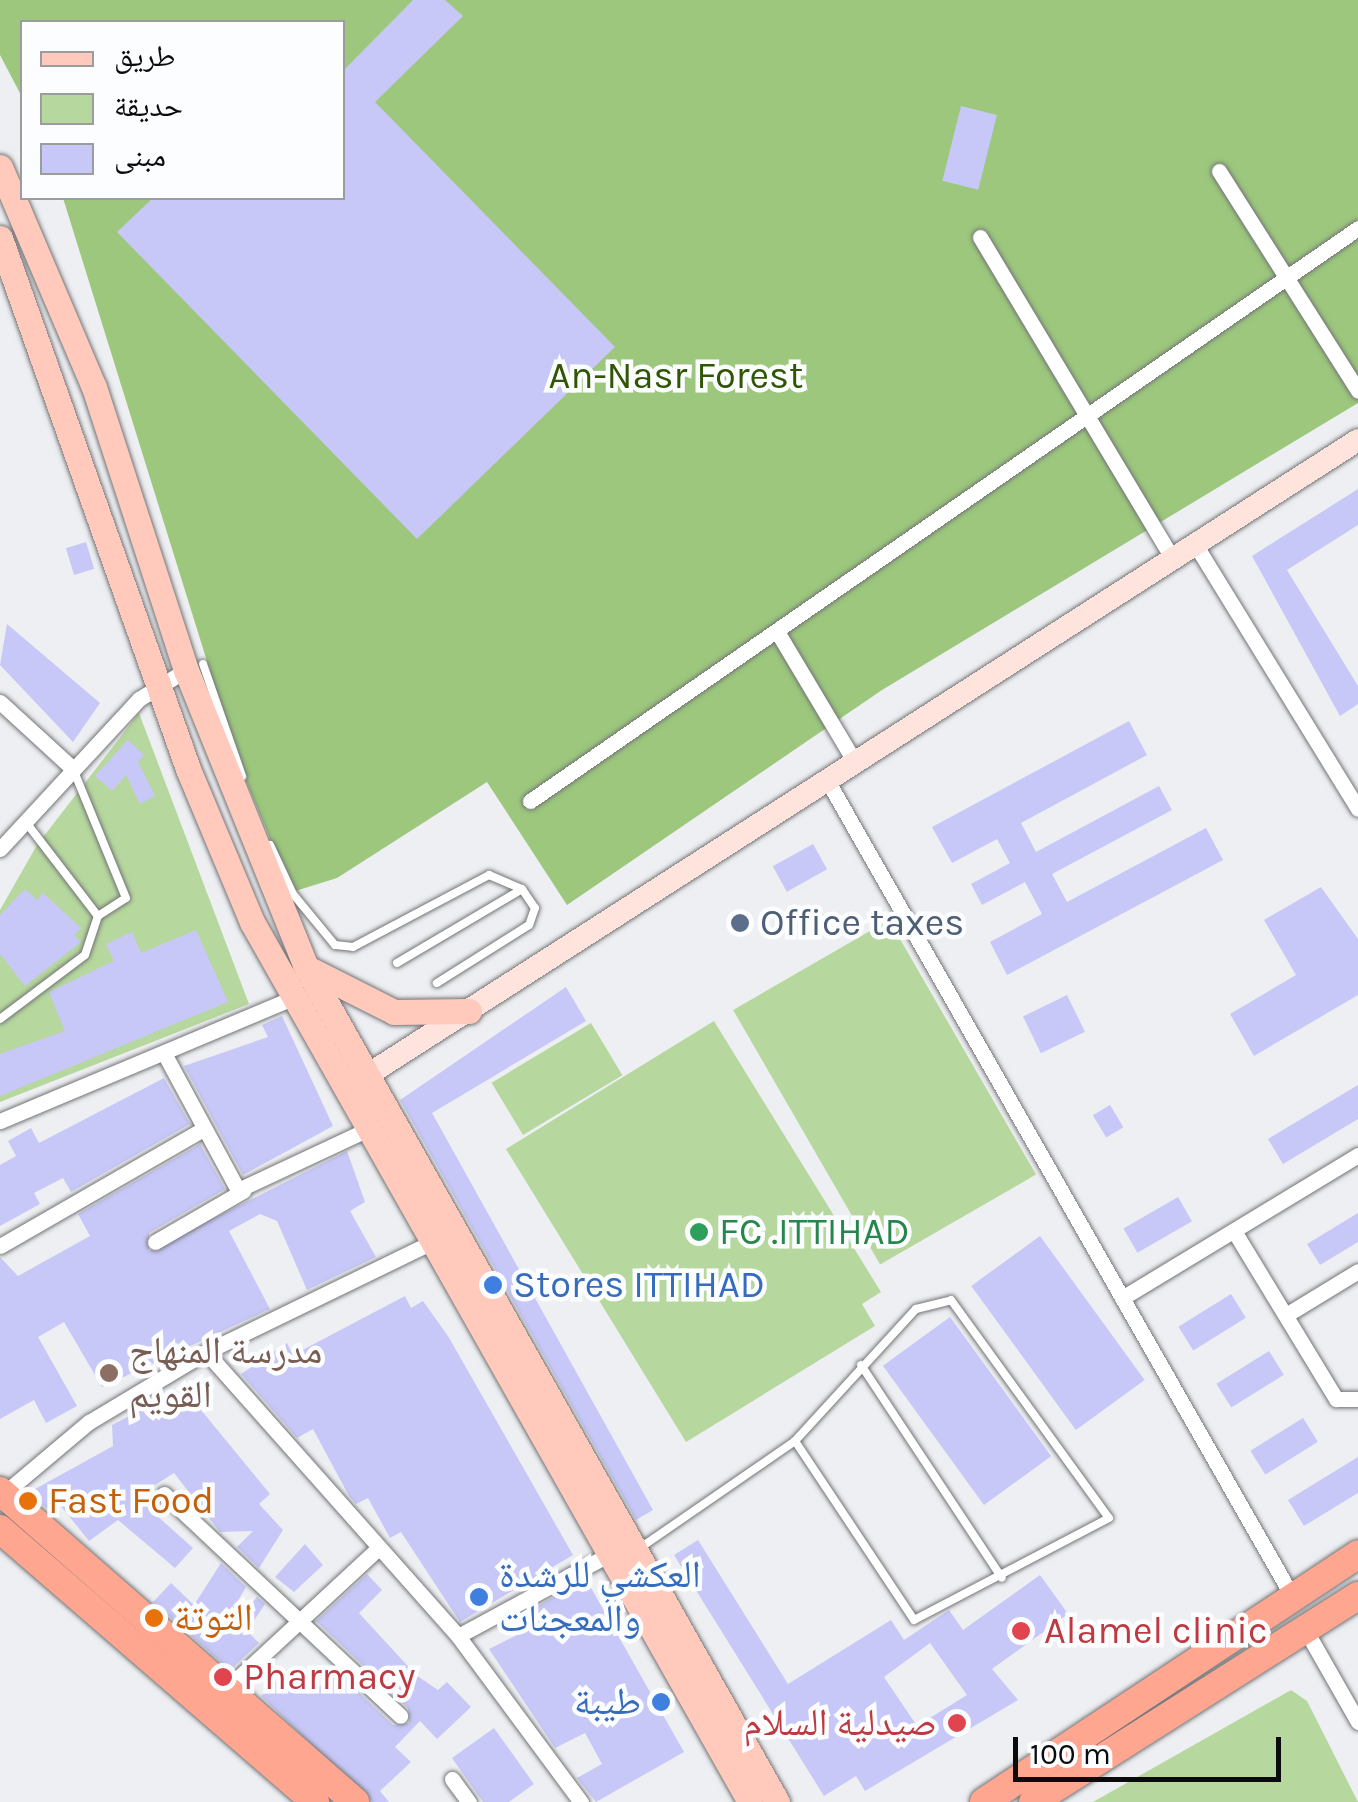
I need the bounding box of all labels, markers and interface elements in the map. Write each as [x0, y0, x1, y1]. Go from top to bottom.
legend [20, 20, 345, 200]
text: طريق [114, 38, 175, 74]
text: حديقة [114, 88, 183, 124]
text: مبنى [114, 138, 166, 174]
park label: An-Nasr Forest [549, 353, 803, 399]
place label: Office taxes [760, 900, 964, 946]
marker: Office taxes [729, 912, 751, 934]
place label: FC .ITTIHAD [719, 1209, 910, 1255]
marker: FC .ITTIHAD [688, 1221, 710, 1243]
place label: Stores ITTIHAD [513, 1262, 765, 1308]
marker: Stores ITTIHAD [482, 1274, 504, 1296]
place label: مدرسة المنهاج القويم [129, 1328, 322, 1418]
marker: مدرسة المنهاج القويم [98, 1362, 120, 1384]
place label: Fast Food [48, 1478, 214, 1524]
marker: Fast Food [17, 1490, 39, 1512]
place label: العكشي للرشدة والمعجنات [499, 1552, 701, 1642]
marker: العكشي للرشدة والمعجنات [468, 1586, 490, 1608]
place label: التوتة [174, 1595, 253, 1641]
marker: التوتة [143, 1607, 165, 1629]
place label: Alamel clinic [1044, 1608, 1268, 1654]
marker: Alamel clinic [1008, 1618, 1034, 1644]
place label: Pharmacy [243, 1654, 415, 1700]
marker: Pharmacy [212, 1666, 234, 1688]
place label: طيبة [574, 1679, 641, 1725]
marker: طيبة [650, 1691, 672, 1713]
place label: صيدلية السلام [743, 1700, 937, 1746]
marker: صيدلية السلام [946, 1712, 968, 1734]
scale bar [1018, 1717, 1286, 1779]
text: 100 m [1030, 1736, 1111, 1772]

